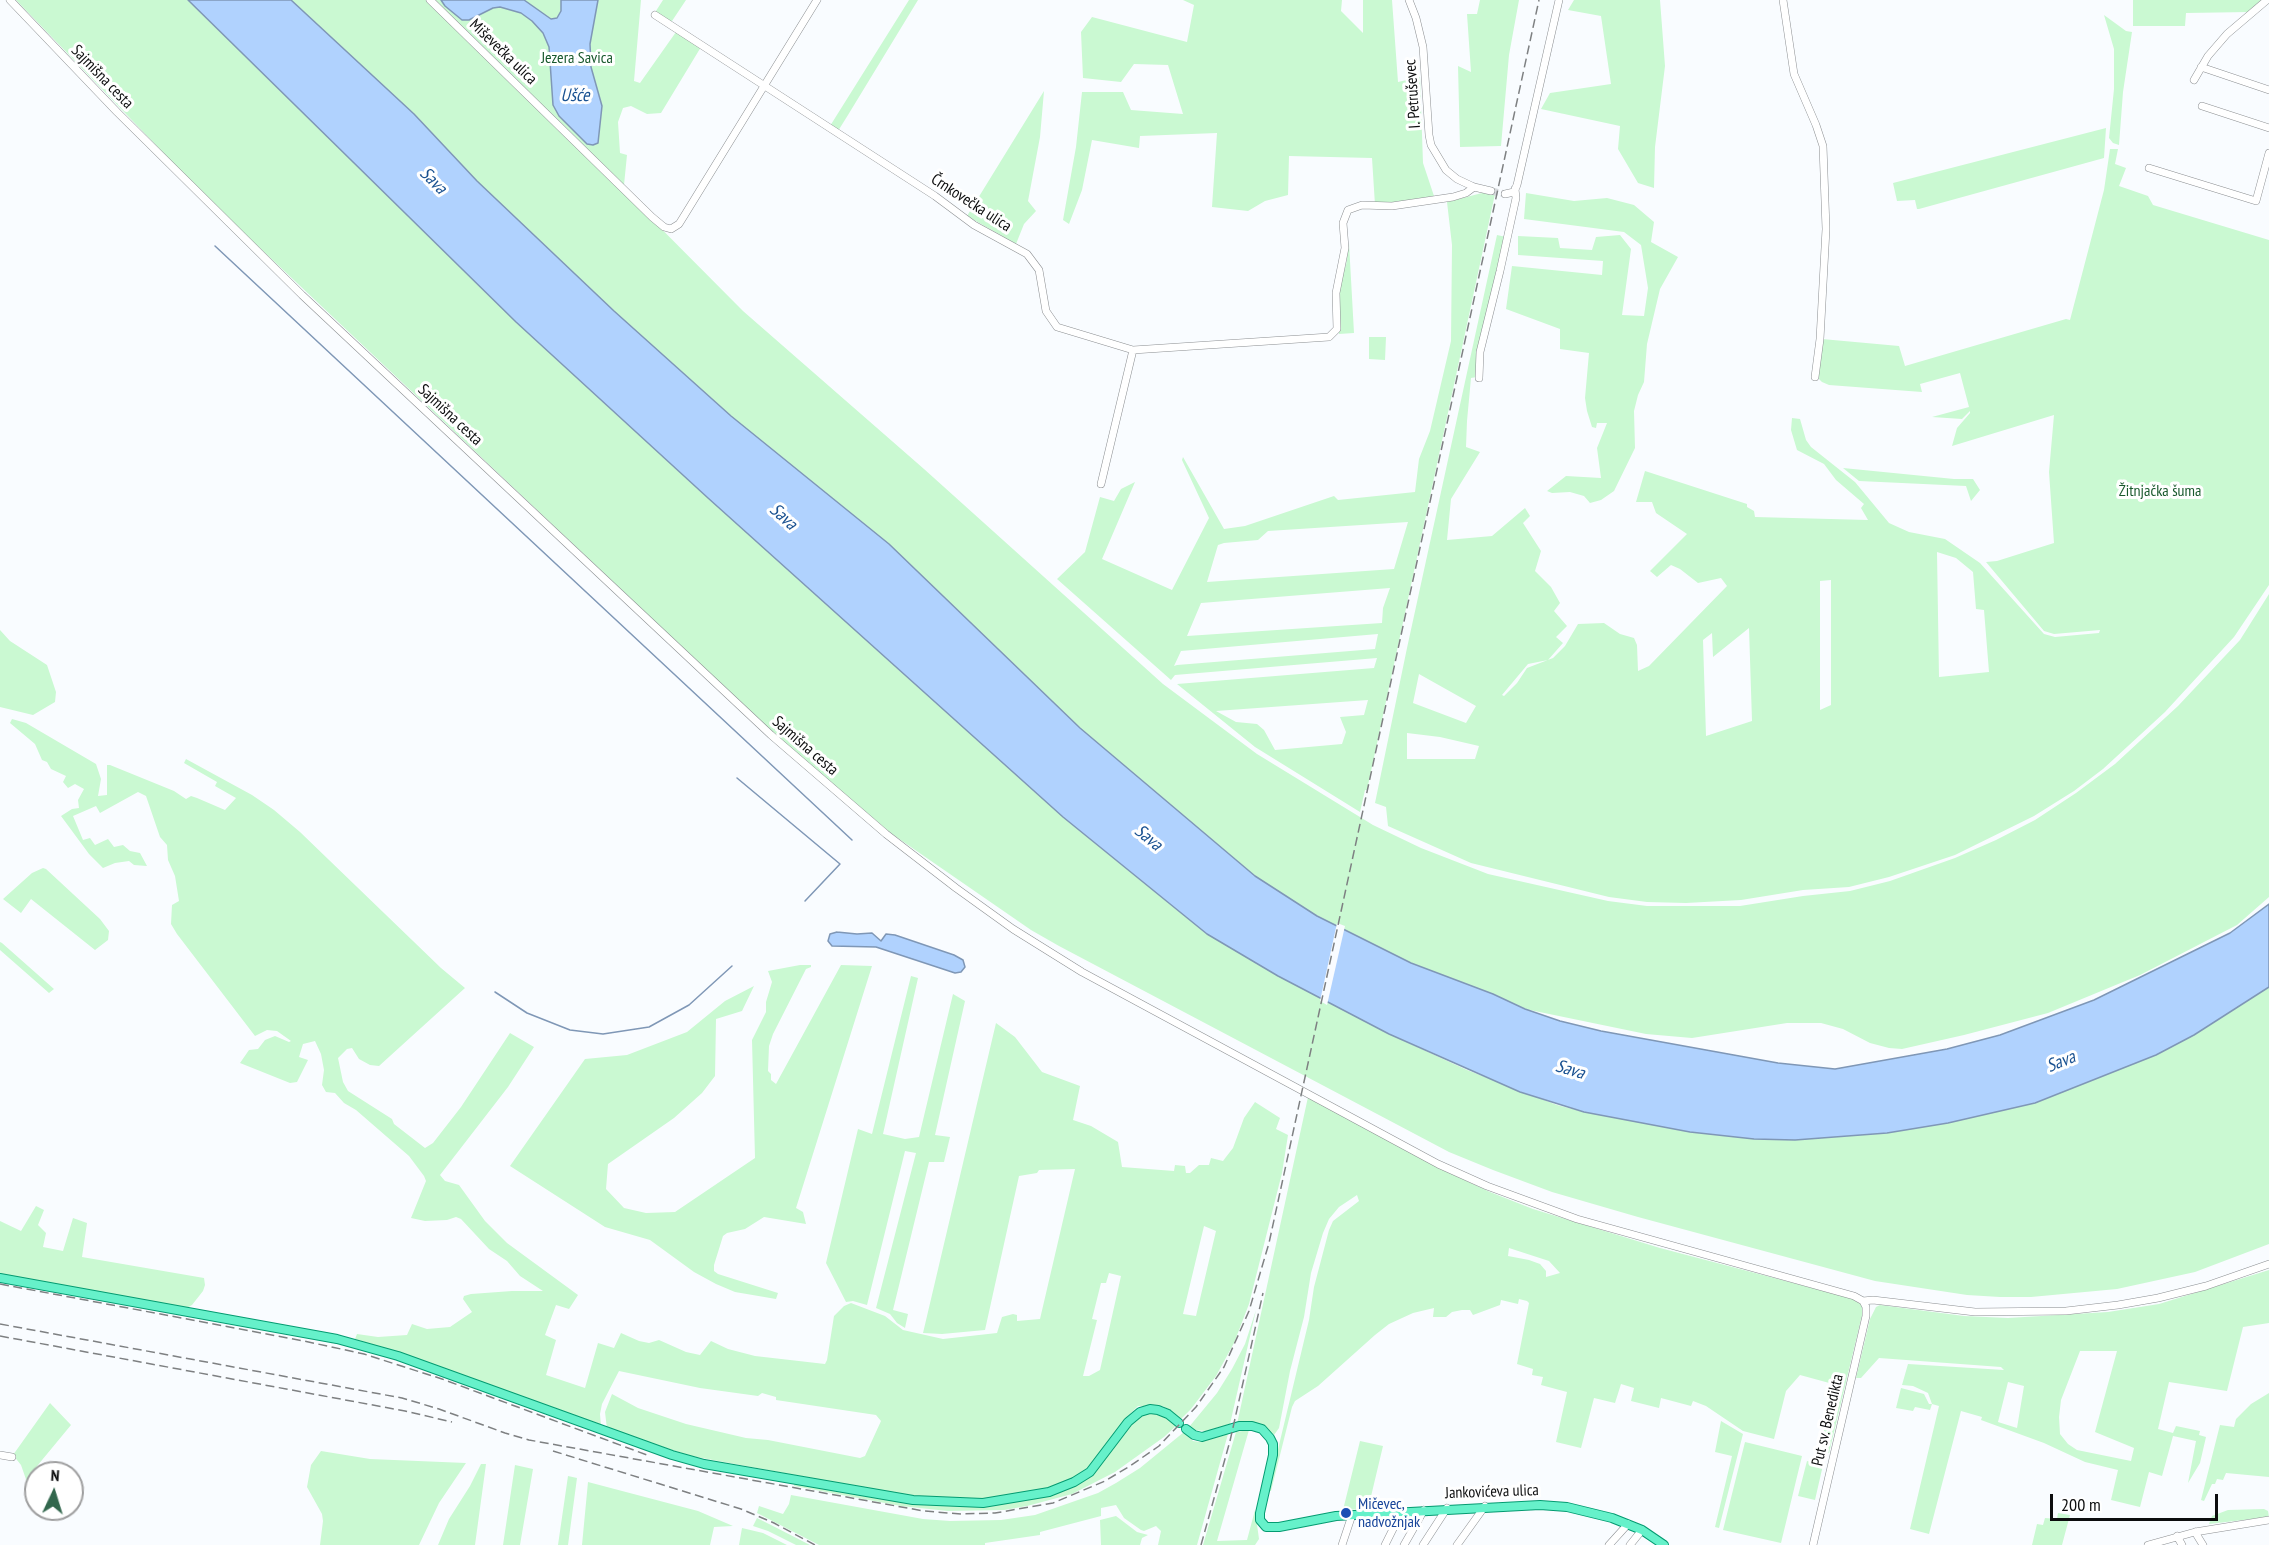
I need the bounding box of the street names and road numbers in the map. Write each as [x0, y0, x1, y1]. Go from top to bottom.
street label: Miševečka ulica [465, 15, 541, 89]
street label: Sajmišna cesta [67, 41, 137, 113]
street label: I. Petruševec [1401, 59, 1425, 129]
street label: Črnkovečka ulica [927, 170, 1015, 236]
street label: Sajmišna cesta [414, 380, 486, 450]
street label: Sajmišna cesta [768, 712, 842, 780]
street label: Put sv. Benedikta [1808, 1372, 1848, 1468]
street label: Jankovićeva ulica [1445, 1481, 1539, 1503]

